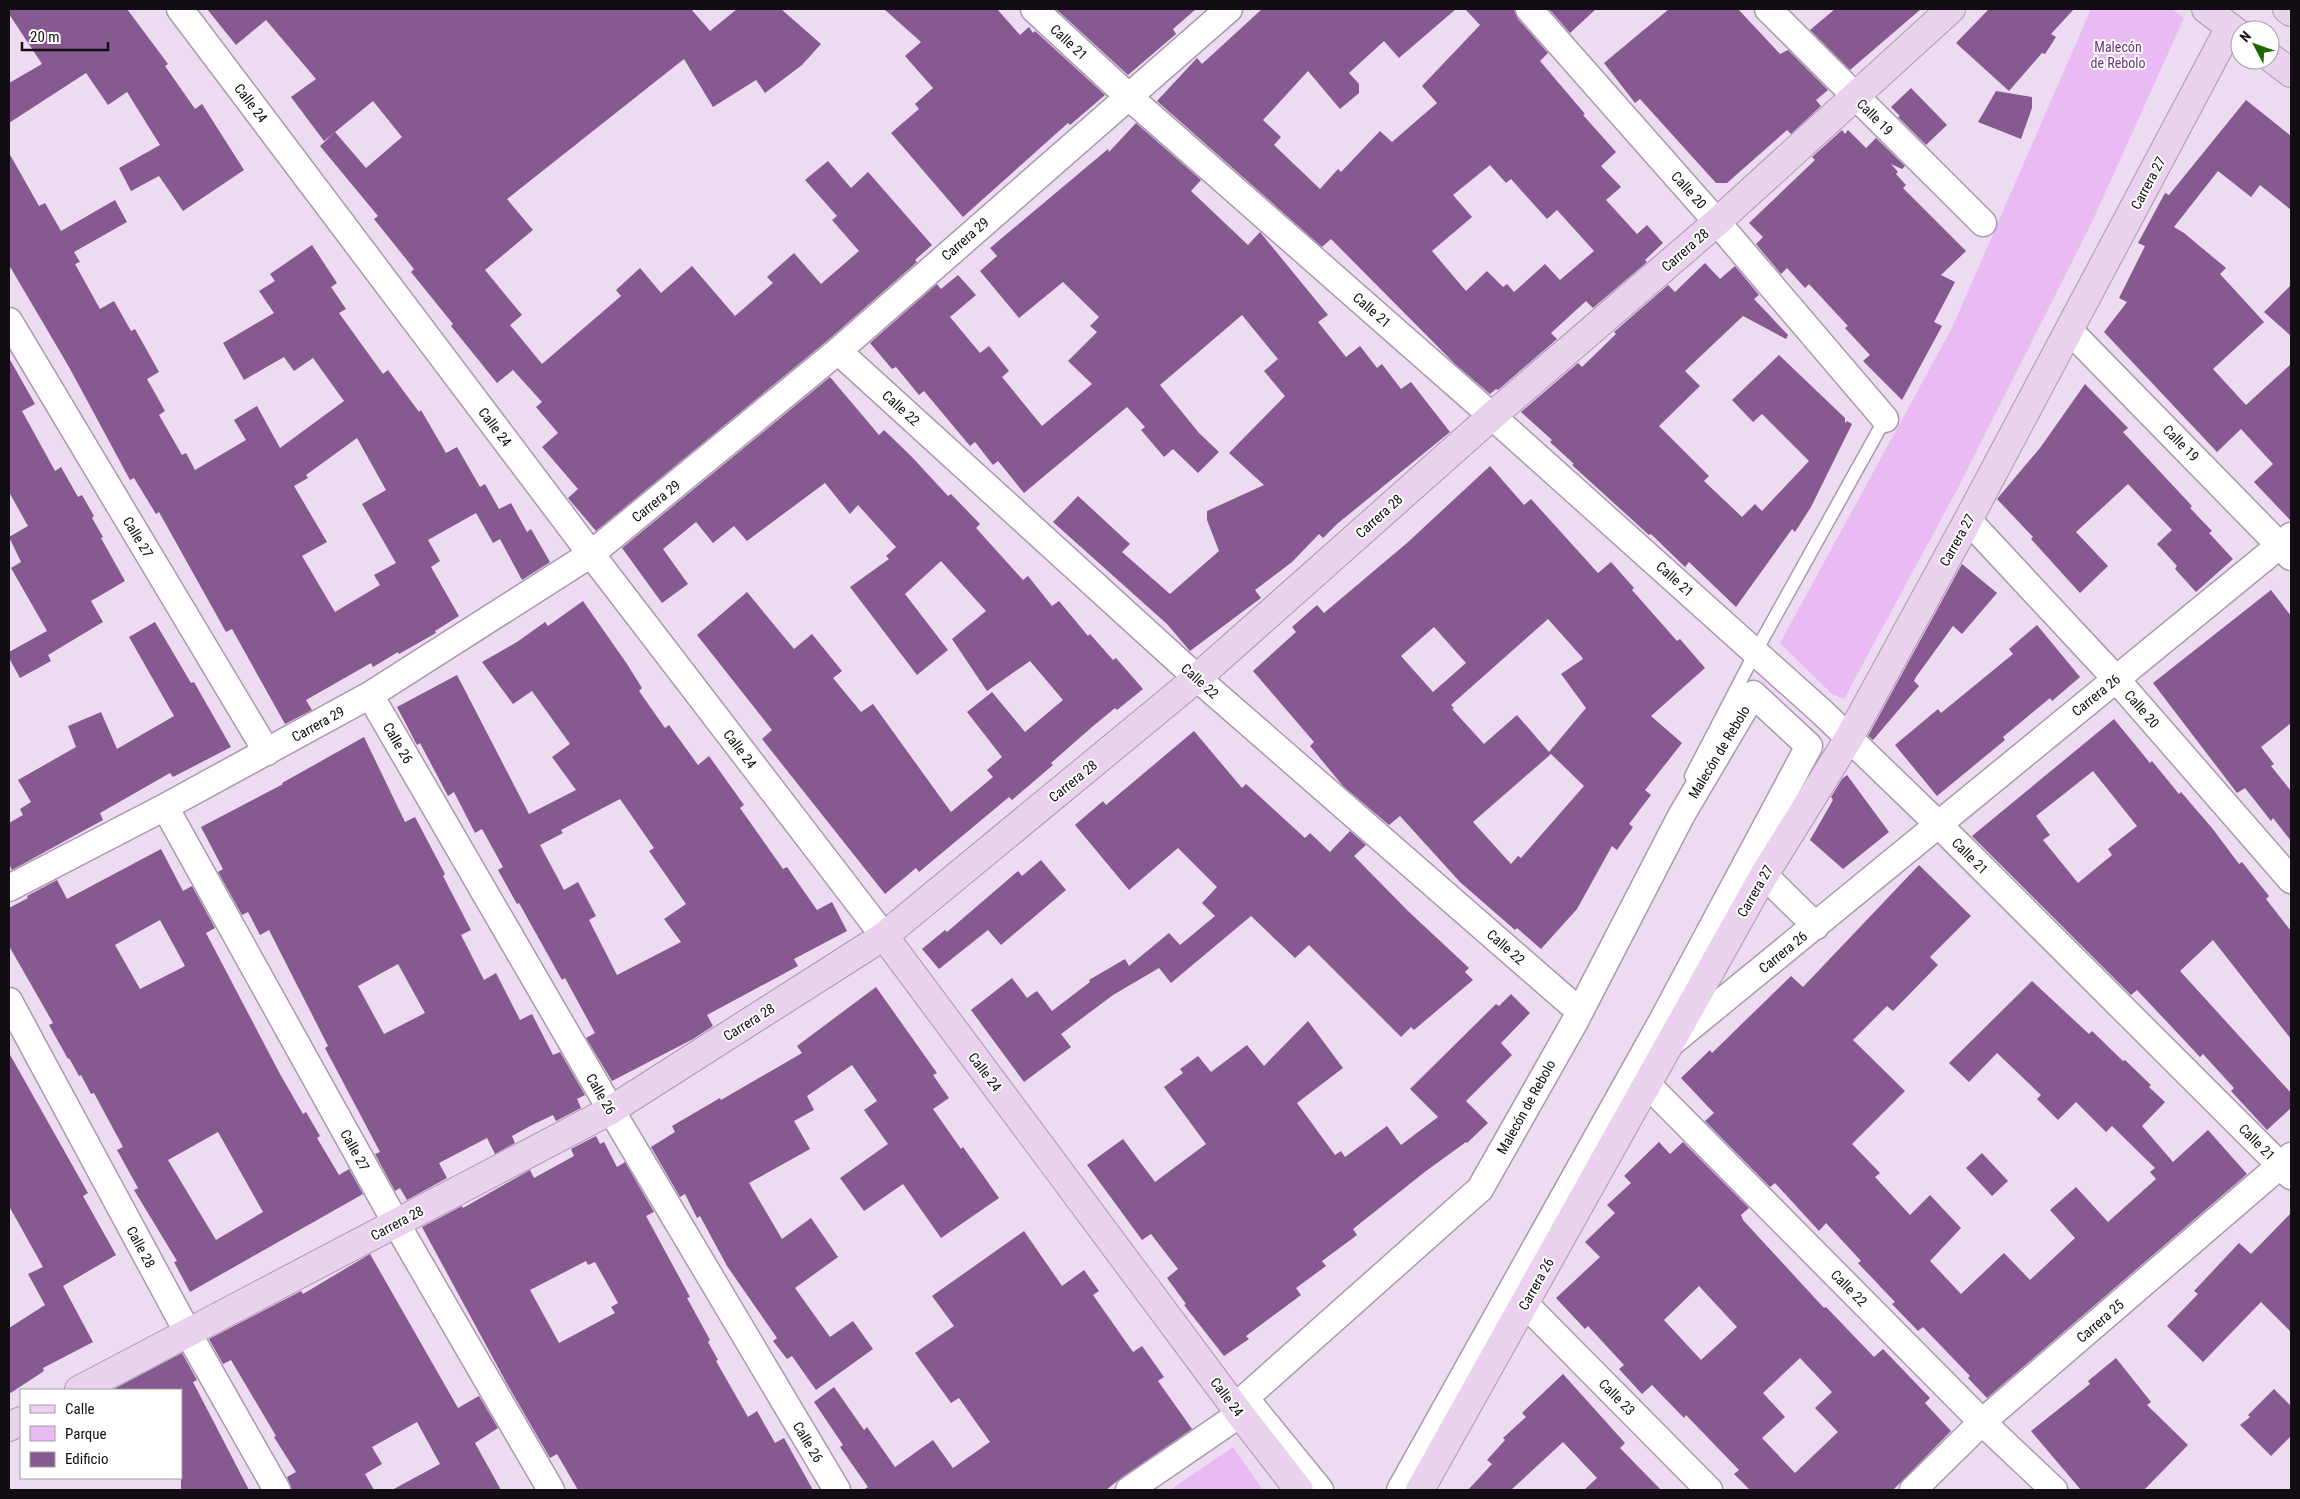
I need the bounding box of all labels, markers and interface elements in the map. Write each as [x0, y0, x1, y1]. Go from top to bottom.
scale bar [22, 20, 109, 52]
north arrow [2230, 20, 2280, 70]
street label: Calle 21 [1047, 21, 1091, 63]
text: 20 m [30, 28, 60, 46]
text: N [2236, 28, 2254, 45]
park label: Malecón de Rebolo [2091, 39, 2145, 71]
street label: Calle 24 [231, 80, 271, 126]
street label: Calle 19 [1854, 96, 1896, 138]
street label: Carrera 27 [2127, 154, 2169, 212]
street label: Calle 20 [1668, 168, 1710, 212]
street label: Carrera 29 [938, 214, 992, 264]
street label: Carrera 28 [1658, 225, 1712, 275]
street label: Calle 21 [1350, 289, 1394, 331]
street label: Calle 22 [879, 387, 923, 429]
street label: Calle 24 [475, 404, 515, 450]
street label: Calle 19 [2160, 422, 2202, 464]
street label: Carrera 29 [629, 477, 683, 525]
street label: Carrera 28 [1352, 491, 1406, 541]
street label: Carrera 27 [1936, 511, 1978, 569]
street label: Calle 27 [120, 514, 156, 560]
street label: Calle 21 [1653, 558, 1697, 600]
street label: Calle 22 [1178, 660, 1222, 702]
street label: Carrera 26 [2069, 671, 2123, 719]
street label: Calle 20 [2121, 687, 2163, 731]
street label: Carrera 29 [289, 703, 347, 745]
street label: Malecón de Rebolo [1685, 703, 1753, 801]
street label: Calle 26 [380, 720, 416, 766]
street label: Calle 24 [720, 726, 760, 772]
street label: Carrera 28 [1046, 757, 1100, 805]
street label: Calle 21 [1949, 835, 1991, 877]
street label: Carrera 27 [1734, 862, 1776, 920]
street label: Calle 22 [1484, 926, 1528, 968]
street label: Carrera 26 [1756, 928, 1810, 976]
street label: Carrera 28 [720, 1000, 778, 1044]
street label: Calle 24 [965, 1049, 1005, 1095]
street label: Malecón de Rebolo [1493, 1057, 1559, 1157]
street label: Calle 26 [583, 1071, 619, 1117]
street label: Calle 21 [2236, 1121, 2278, 1163]
street label: Calle 27 [337, 1127, 373, 1173]
street label: Carrera 28 [368, 1202, 426, 1244]
street label: Calle 28 [123, 1224, 159, 1271]
street label: Carrera 26 [1515, 1255, 1557, 1313]
street label: Calle 22 [1828, 1267, 1871, 1310]
street label: Carrera 25 [2073, 1296, 2127, 1346]
street label: Calle 24 [1207, 1374, 1247, 1420]
street label: Calle 23 [1596, 1376, 1638, 1418]
legend [20, 1389, 182, 1479]
text: Calle [65, 1400, 95, 1418]
street label: Calle 26 [790, 1419, 826, 1465]
text: Parque [65, 1425, 107, 1443]
text: Edificio [65, 1450, 108, 1468]

